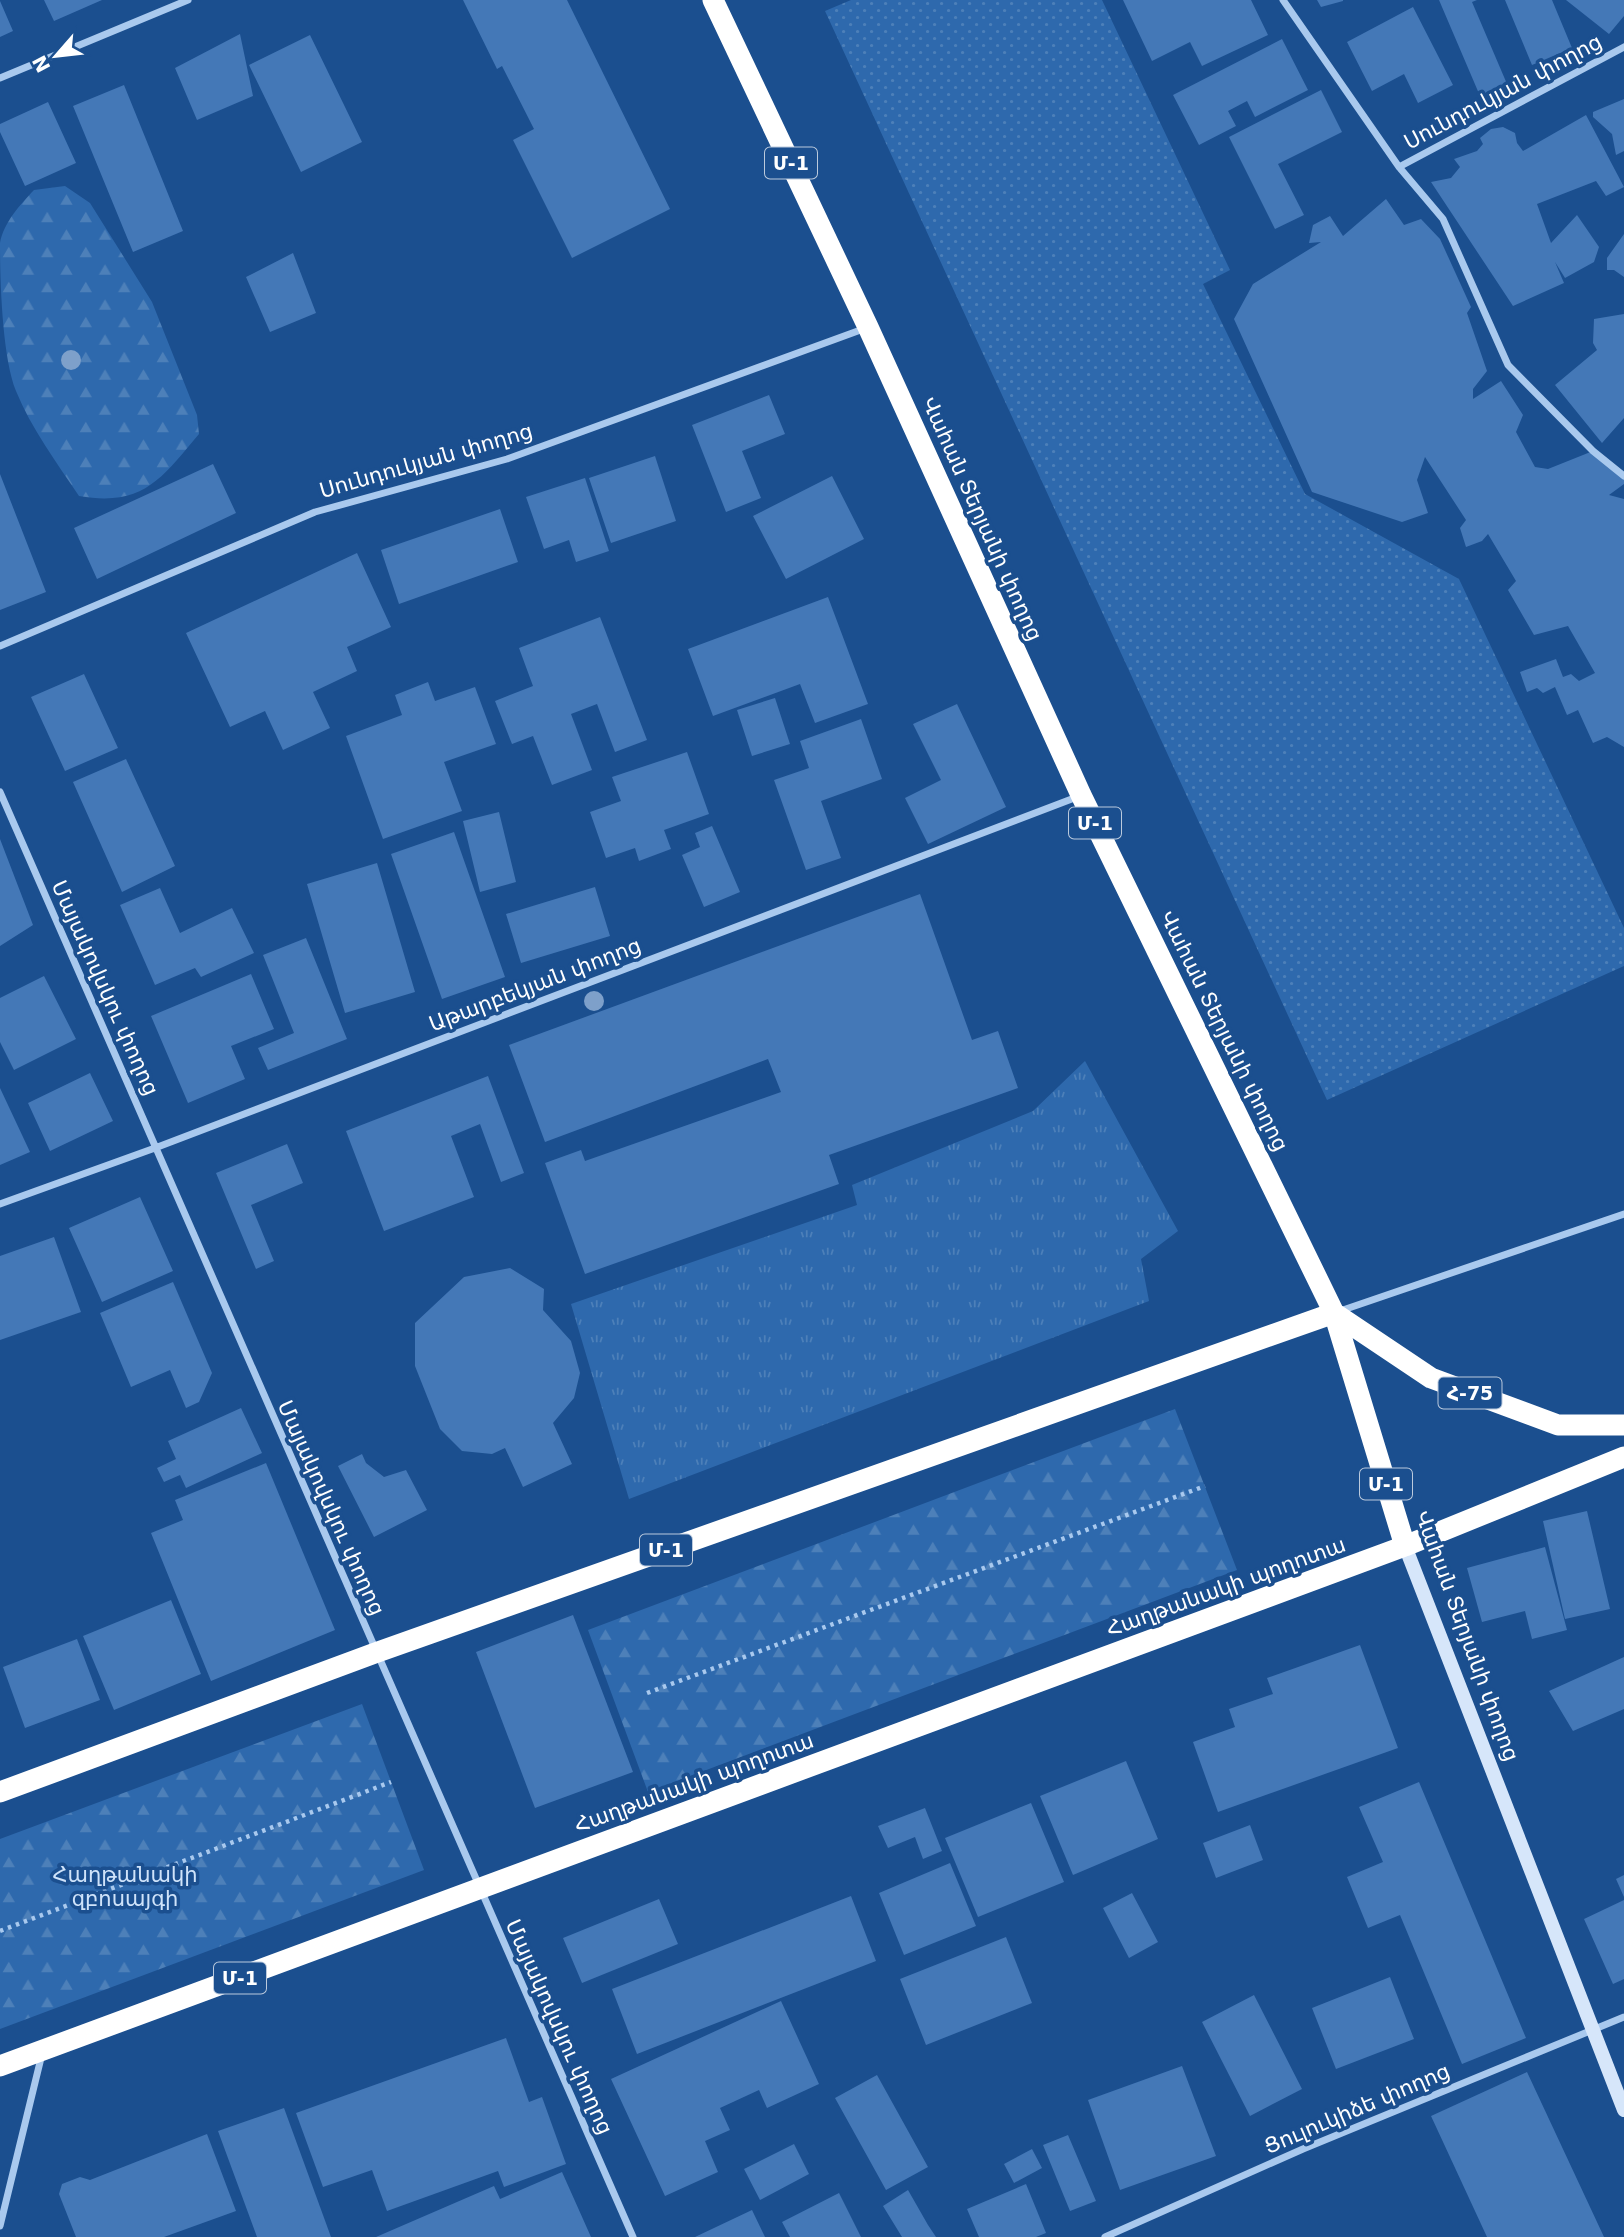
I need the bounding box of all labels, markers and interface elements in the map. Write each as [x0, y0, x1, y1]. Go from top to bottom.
north arrow [21, 21, 91, 91]
street label: Սունդուկյան փողոց [1400, 30, 1606, 154]
text: N [28, 52, 54, 76]
road number: Մ-1 [765, 148, 817, 178]
street label: Վահան Տերյանի փողոց [917, 393, 1047, 645]
street label: Սունդուկյան փողոց [317, 419, 535, 503]
road number: Մ-1 [1069, 808, 1121, 838]
street label: Մայակովսկու փողոց [47, 877, 163, 1099]
street label: Վահան Տերյանի փողոց [1155, 907, 1293, 1155]
street label: Աթարբեկյան փողոց [426, 933, 644, 1037]
road number: Հ-75 [1438, 1378, 1502, 1408]
street label: Մայակովսկու փողոց [273, 1397, 389, 1619]
road number: Մ-1 [1360, 1468, 1412, 1500]
street label: Վահան Տերյանի փողոց [1410, 1508, 1524, 1764]
street label: Հաղթանակի պողոտա [1103, 1532, 1349, 1642]
road number: Մ-1 [640, 1534, 692, 1566]
street label: Հաղթանակի պողոտա [571, 1728, 817, 1838]
park label: Հաղթանակի զբոսայգի [52, 1863, 198, 1911]
street label: Մայակովսկու փողոց [501, 1916, 617, 2138]
road number: Մ-1 [214, 1962, 266, 1994]
street label: Ցուլուկիձե փողոց [1261, 2059, 1453, 2159]

